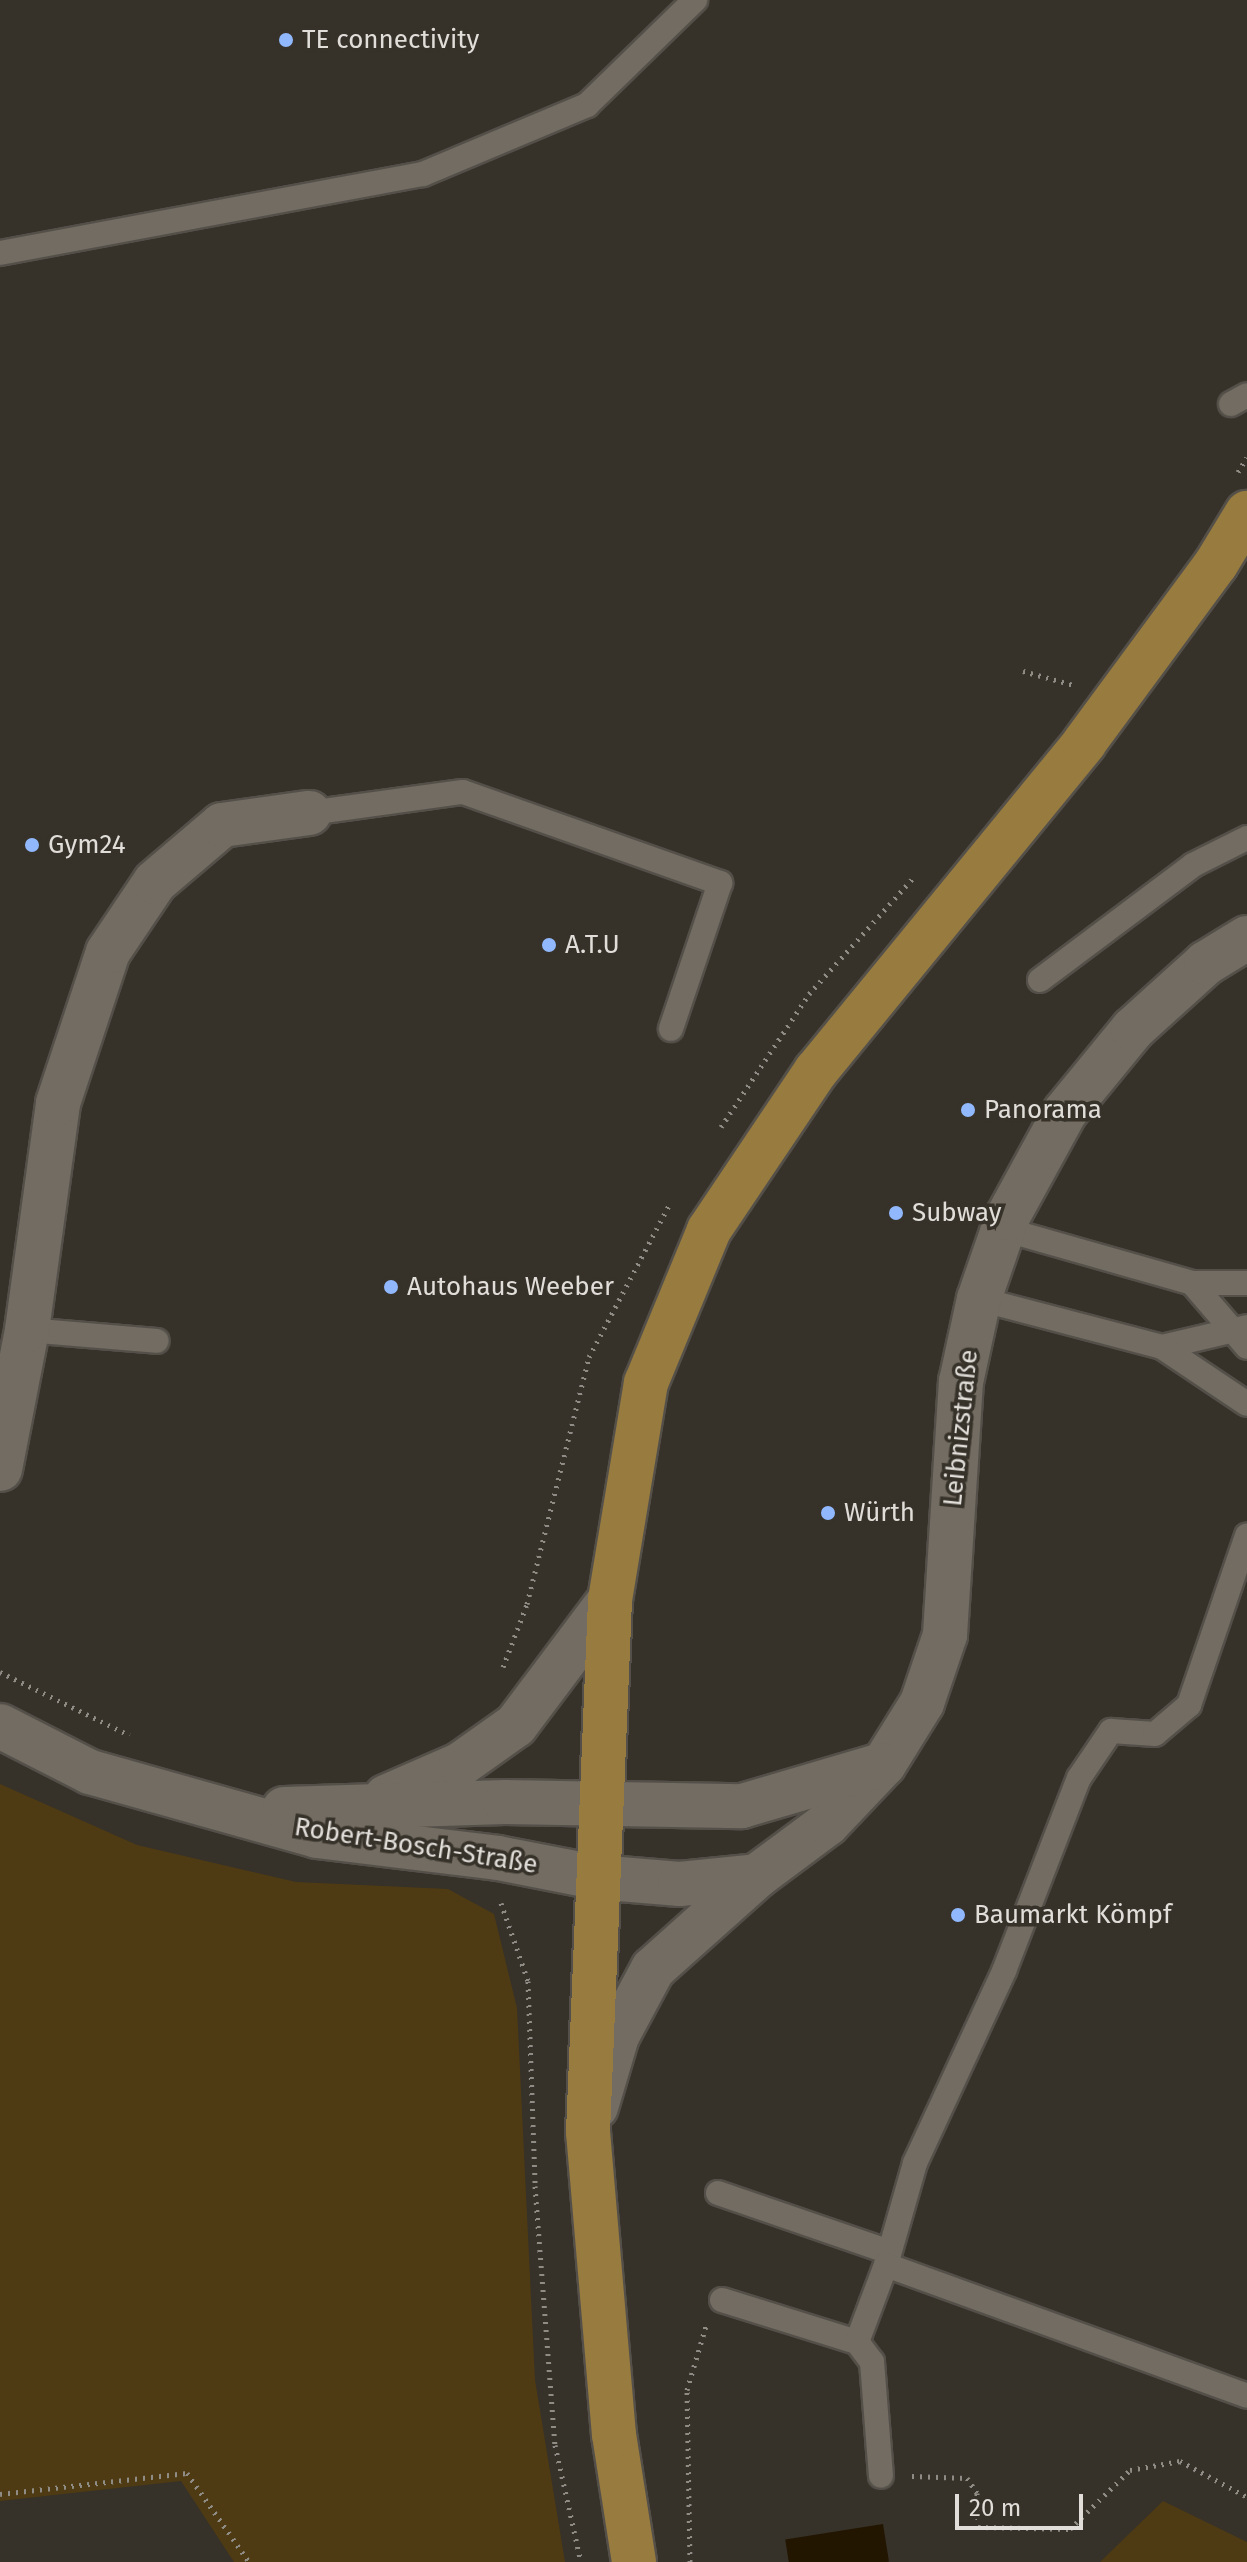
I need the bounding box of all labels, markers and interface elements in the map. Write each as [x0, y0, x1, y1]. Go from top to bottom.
place label: TE connectivity [302, 24, 479, 56]
marker: TE connectivity [277, 31, 295, 49]
place label: Gym24 [48, 829, 125, 861]
marker: Gym24 [23, 836, 41, 854]
place label: A.T.U [565, 929, 620, 961]
marker: A.T.U [540, 936, 558, 954]
place label: Panorama [984, 1094, 1102, 1126]
marker: Panorama [959, 1101, 977, 1119]
place label: Subway [912, 1197, 1002, 1229]
marker: Subway [887, 1204, 905, 1222]
place label: Autohaus Weeber [407, 1271, 614, 1303]
marker: Autohaus Weeber [382, 1278, 400, 1296]
street label: Leibnizstraße [937, 1348, 985, 1508]
place label: Würth [844, 1497, 915, 1529]
marker: Würth [819, 1504, 837, 1522]
street label: Robert-Bosch-Straße [292, 1811, 540, 1881]
place label: Baumarkt Kömpf [974, 1899, 1172, 1931]
marker: Baumarkt Kömpf [949, 1906, 967, 1924]
scale bar [959, 2478, 1087, 2528]
text: 20 m [969, 2494, 1021, 2522]

